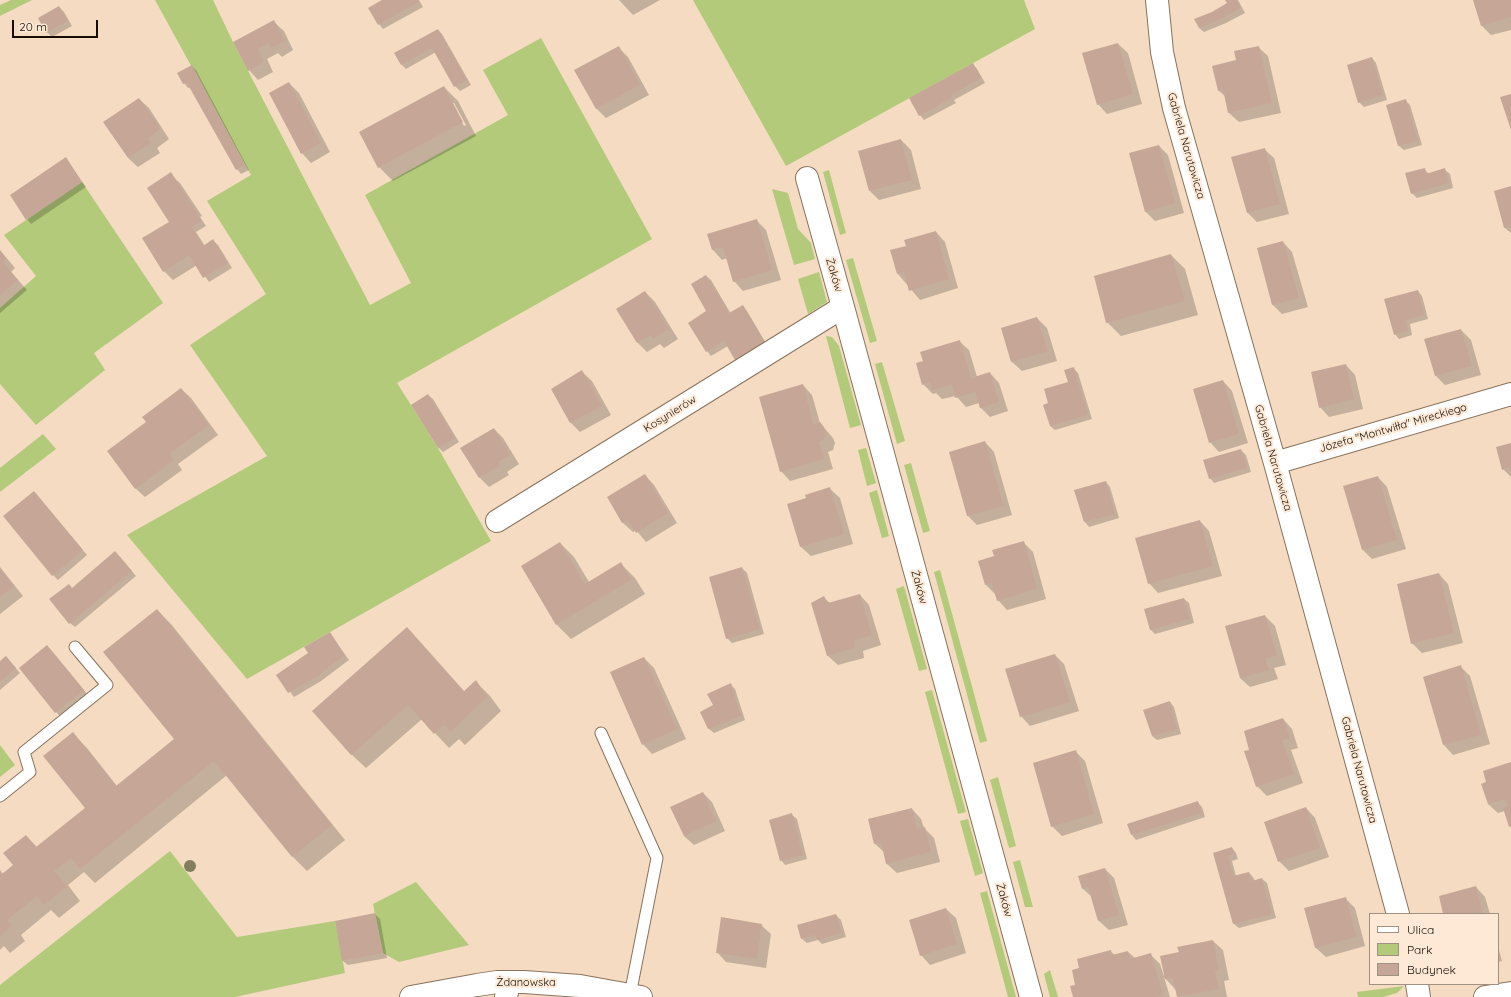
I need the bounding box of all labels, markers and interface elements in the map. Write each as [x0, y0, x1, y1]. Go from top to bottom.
scale bar [14, 12, 100, 38]
text: 20 m [19, 19, 47, 34]
street label: Gabriela Narutowicza [1165, 91, 1207, 201]
street label: Żaków [823, 257, 845, 293]
street label: Kosynierów [641, 393, 699, 435]
street label: Józefa "Montwiłła" Mireckiego [1318, 401, 1468, 455]
street label: Gabriela Narutowicza [1252, 403, 1294, 513]
street label: Żaków [908, 569, 930, 605]
street label: Gabriela Narutowicza [1338, 715, 1380, 825]
street label: Żaków [993, 882, 1015, 918]
legend [1369, 913, 1499, 985]
text: Ulica [1407, 922, 1434, 937]
text: Park [1407, 942, 1432, 957]
text: Budynek [1407, 962, 1456, 977]
street label: Żdanowska [496, 976, 556, 990]

